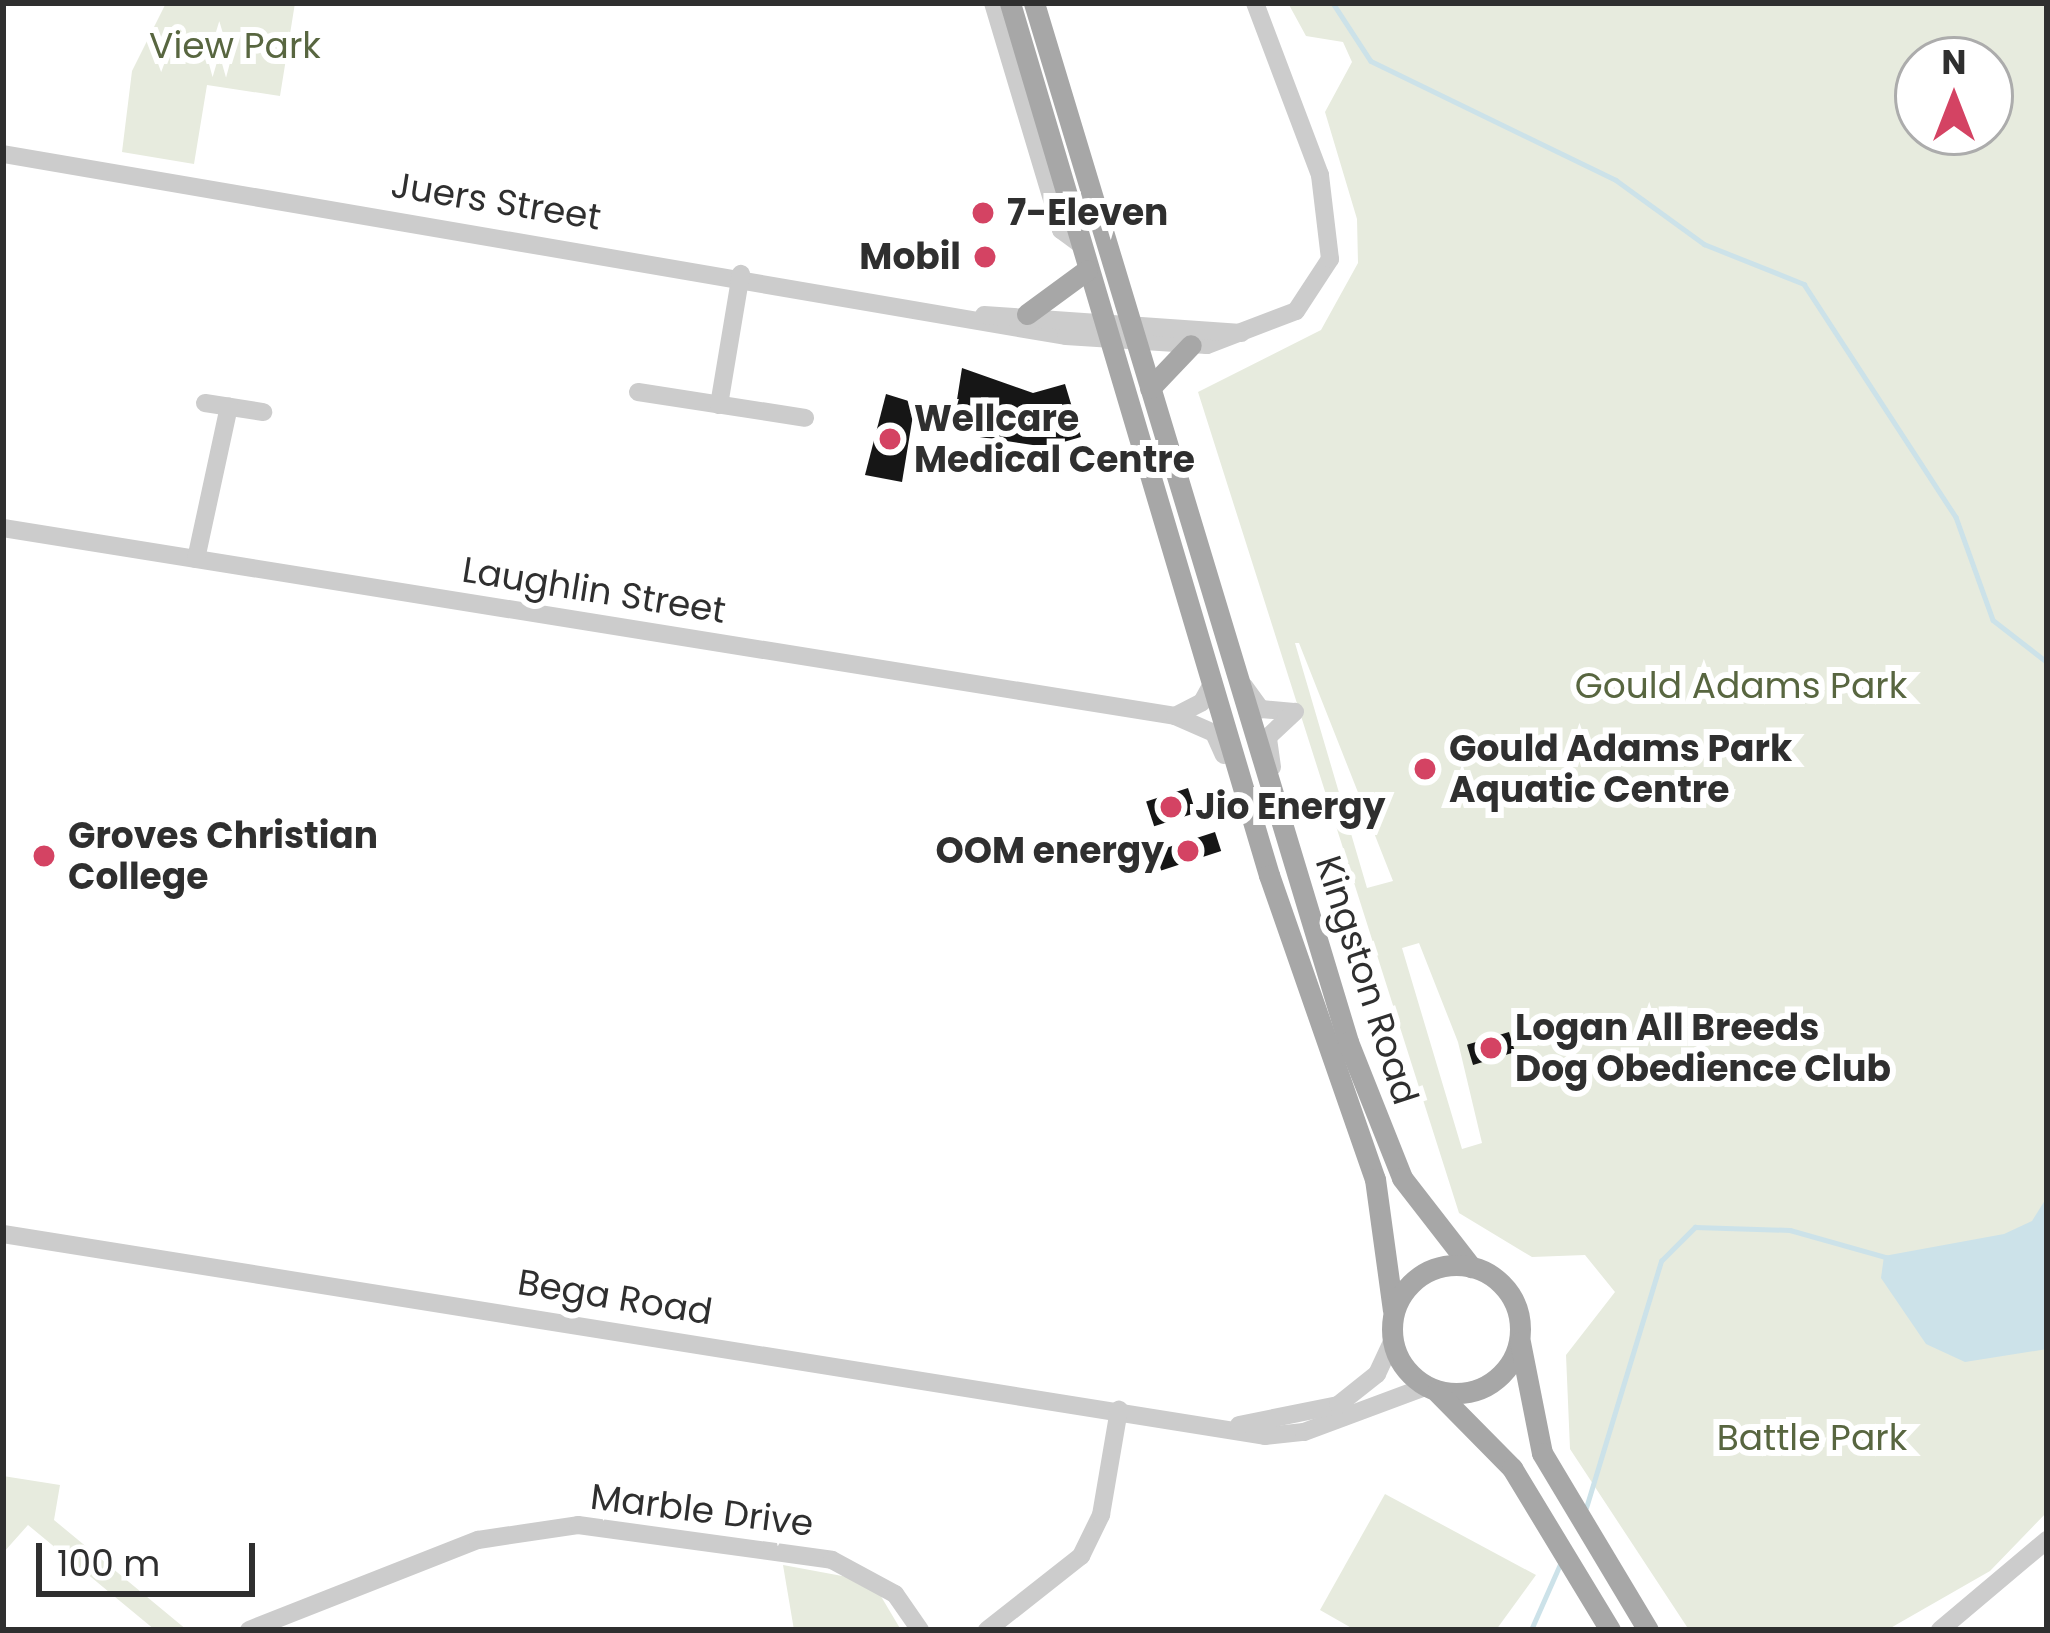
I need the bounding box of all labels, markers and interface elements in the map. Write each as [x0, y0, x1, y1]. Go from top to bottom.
park label: View Park [149, 24, 321, 68]
north arrow [1894, 36, 2014, 156]
text: N [1942, 39, 1966, 86]
street label: Juers Street [388, 163, 604, 239]
place label: 7-Eleven [1007, 191, 1168, 235]
marker: 7-Eleven [970, 200, 996, 226]
place label: Mobil [859, 235, 961, 279]
marker: Mobil [972, 244, 998, 270]
place label: Wellcare Medical Centre [914, 396, 1195, 481]
marker: Wellcare Medical Centre [877, 426, 903, 452]
street label: Laughlin Street [459, 548, 729, 632]
park label: Gould Adams Park [1575, 664, 1907, 708]
place label: Gould Adams Park Aquatic Centre [1449, 726, 1792, 811]
marker: Gould Adams Park Aquatic Centre [1412, 756, 1438, 782]
place label: Jio Energy [1195, 785, 1386, 829]
marker: Jio Energy [1158, 794, 1184, 820]
place label: Groves Christian College [68, 813, 378, 898]
place label: OOM energy [936, 829, 1164, 873]
marker: OOM energy [1175, 838, 1201, 864]
marker: Groves Christian College [31, 843, 57, 869]
street label: Kingston Road [1306, 850, 1428, 1110]
place label: Logan All Breeds Dog Obedience Club [1515, 1005, 1891, 1090]
marker: Logan All Breeds Dog Obedience Club [1478, 1035, 1504, 1061]
street label: Bega Road [515, 1260, 715, 1334]
park label: Battle Park [1717, 1416, 1907, 1460]
street label: Marble Drive [588, 1475, 816, 1545]
scale bar [42, 1519, 261, 1593]
text: 100 m [57, 1538, 160, 1589]

